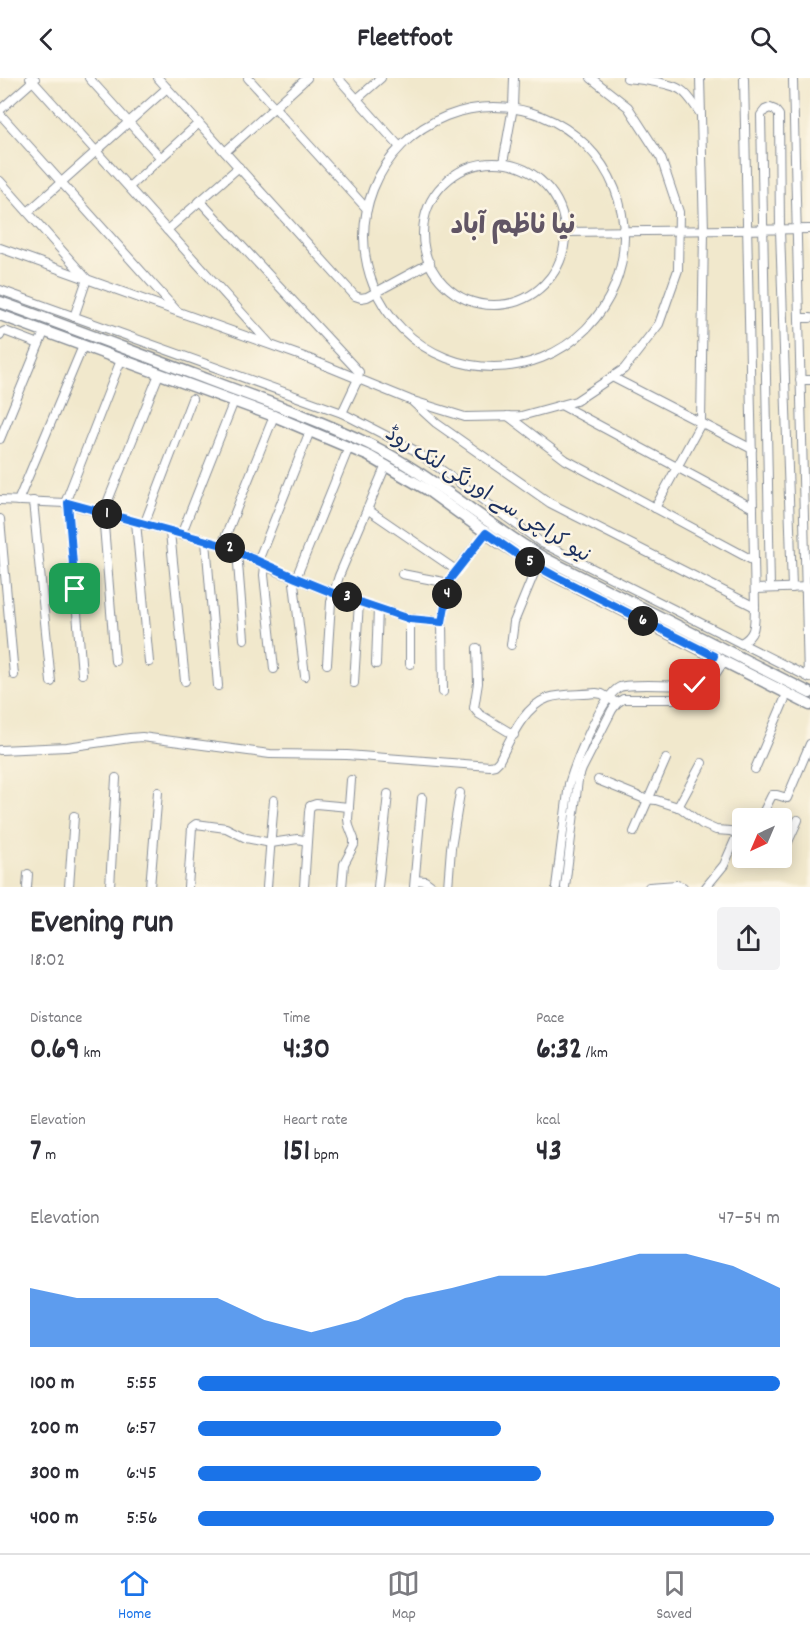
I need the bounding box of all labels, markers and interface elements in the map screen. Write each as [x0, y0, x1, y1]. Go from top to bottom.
text: Fleetfoot [357, 20, 453, 59]
icon: back [30, 23, 63, 56]
icon: search [747, 23, 780, 56]
district label: نیا ناظم آباد [451, 208, 575, 247]
street label: نیو کراچی سے اورنگی لنک روڈ [379, 420, 595, 572]
pin: 1 [92, 499, 122, 529]
text: 1 [105, 502, 109, 525]
pin: 2 [215, 533, 245, 563]
text: 2 [227, 536, 234, 559]
pin: 5 [515, 547, 545, 577]
text: 5 [526, 550, 534, 573]
pin [49, 563, 100, 614]
icon: arrive [58, 572, 91, 605]
pin: 4 [432, 579, 462, 609]
pin: 3 [332, 582, 362, 612]
text: 4 [444, 582, 450, 605]
text: 3 [343, 585, 351, 608]
pin: 6 [628, 606, 658, 636]
text: 6 [639, 609, 647, 632]
pin [669, 659, 720, 710]
icon: check [678, 668, 711, 701]
north arrow [732, 808, 792, 868]
map controls [732, 808, 792, 868]
text: Evening run [30, 901, 174, 948]
button: share [717, 907, 780, 970]
text: 18:02 [30, 947, 65, 975]
text: Distance [30, 1007, 82, 1030]
text: Time [283, 1007, 310, 1030]
text: Pace [536, 1007, 564, 1030]
text: 0.69 [30, 1030, 80, 1073]
text: 4:30 [283, 1030, 330, 1073]
text: 6:32 [536, 1030, 582, 1073]
text: km [80, 1042, 101, 1065]
text: /km [582, 1042, 608, 1065]
text: Elevation [30, 1109, 86, 1132]
text: Heart rate [283, 1109, 348, 1132]
text: kcal [536, 1109, 560, 1132]
text: 7 [30, 1132, 42, 1175]
text: 151 [283, 1132, 310, 1175]
text: 43 [536, 1132, 562, 1175]
text: m [42, 1144, 56, 1167]
text: bpm [310, 1144, 339, 1167]
text: Elevation [30, 1205, 100, 1233]
text: 47–54 m [718, 1205, 780, 1233]
text: 100 m [30, 1370, 75, 1398]
text: 5:55 [126, 1370, 157, 1398]
text: 200 m [30, 1415, 79, 1443]
text: 6:57 [126, 1415, 156, 1443]
text: 300 m [30, 1460, 79, 1488]
text: 6:45 [126, 1460, 157, 1488]
text: 400 m [30, 1505, 78, 1533]
text: 5:56 [126, 1505, 158, 1533]
tab: Home [118, 1567, 151, 1626]
tab: Map [387, 1567, 420, 1626]
tab: Saved [656, 1567, 692, 1626]

